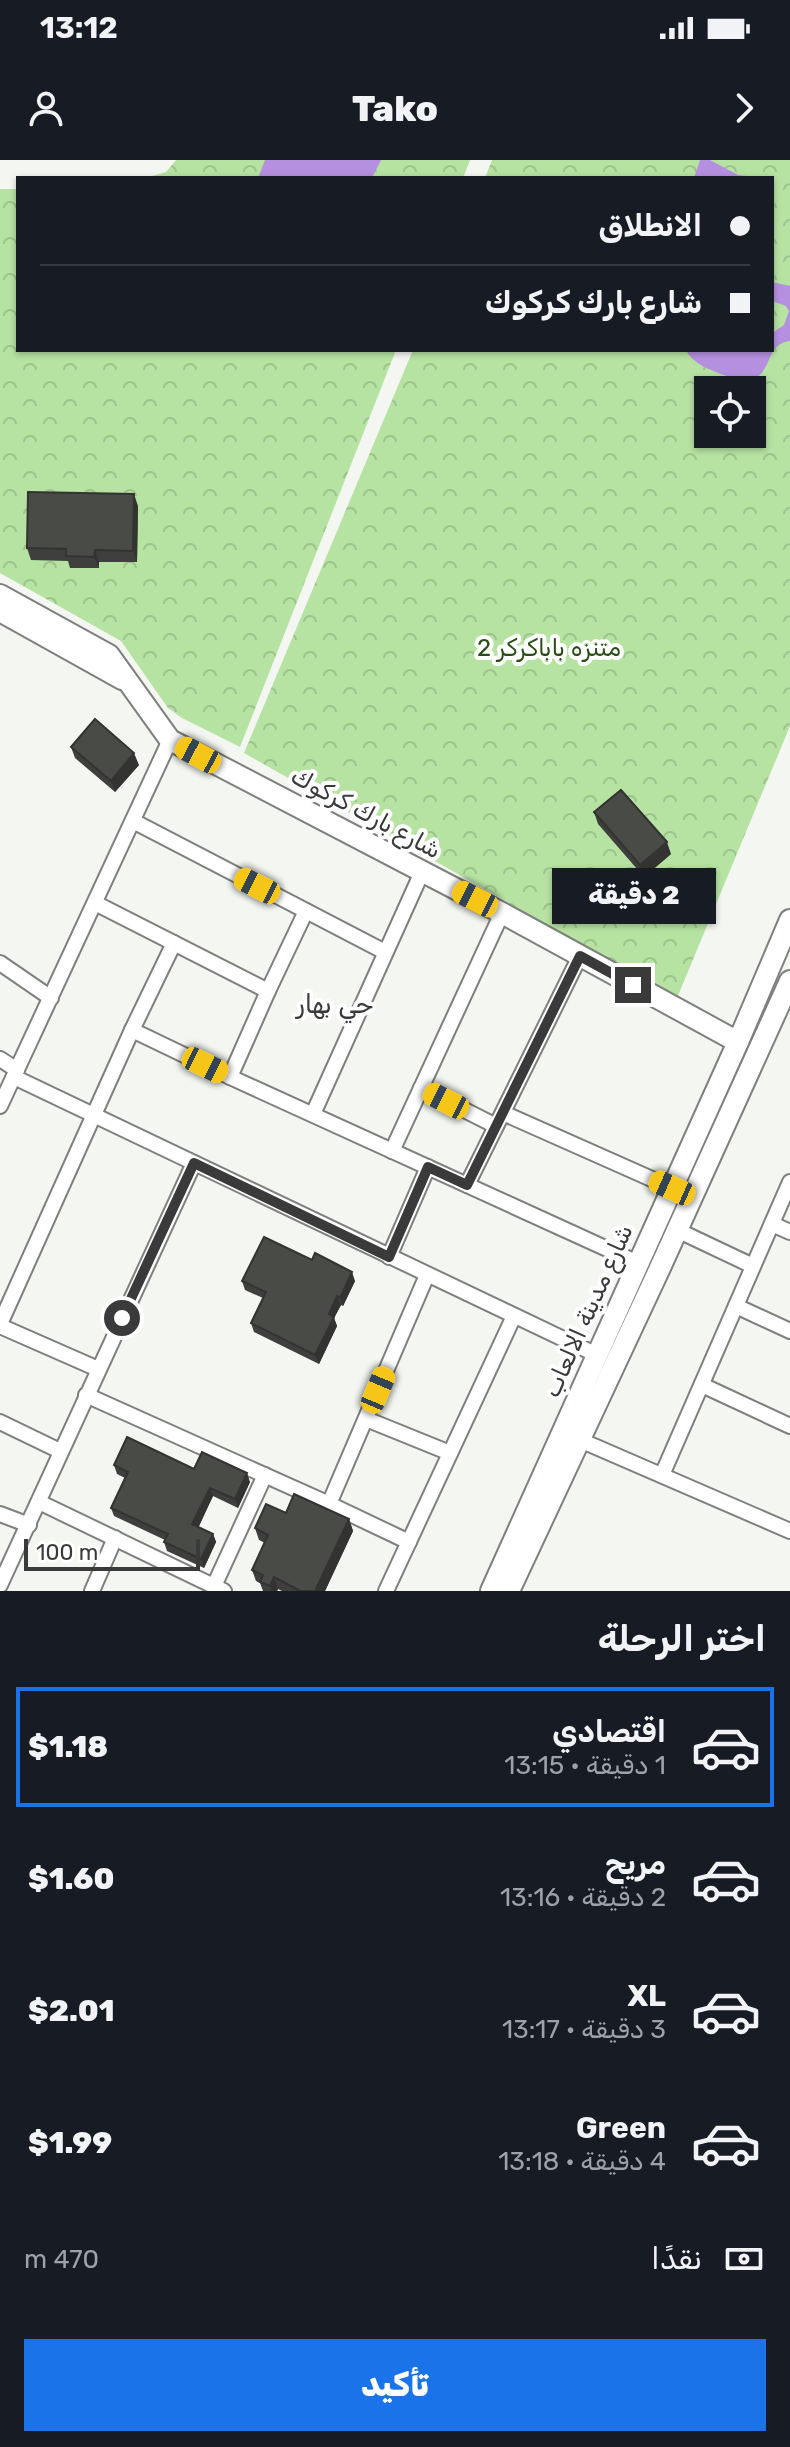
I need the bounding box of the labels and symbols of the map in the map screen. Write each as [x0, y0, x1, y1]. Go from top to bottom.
park label: متنزه باباكركر 2 [477, 634, 621, 662]
car [171, 733, 225, 777]
street label: شارع بارك كركوك [285, 762, 446, 866]
car [230, 864, 284, 908]
callout: 2 دقيقة [551, 869, 715, 925]
car [448, 877, 502, 921]
route end [615, 967, 651, 1003]
district label: حي بهار [294, 989, 374, 1024]
car [178, 1044, 232, 1086]
car [419, 1079, 473, 1123]
car [645, 1167, 699, 1209]
street label: شارع مدينة الالعاب [537, 1220, 641, 1403]
route start [104, 1300, 140, 1336]
car [358, 1363, 398, 1417]
scale bar [24, 1535, 200, 1571]

